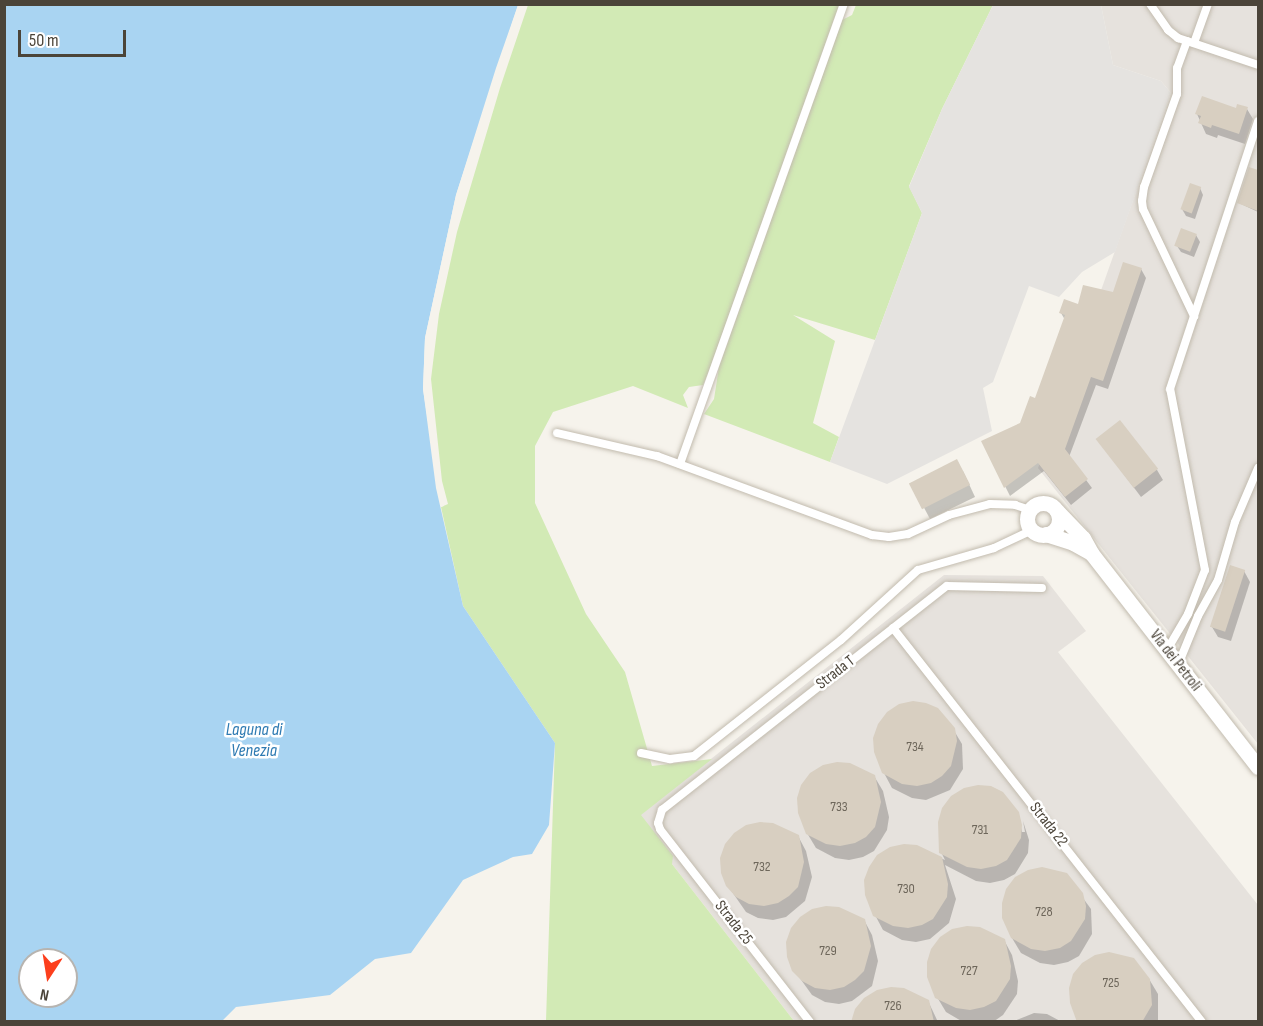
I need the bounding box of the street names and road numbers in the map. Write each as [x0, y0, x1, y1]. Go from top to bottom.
street label: Via dei Petroli [1145, 626, 1205, 696]
street label: Strada T [813, 652, 859, 694]
street label: Strada 22 [1025, 799, 1071, 851]
street label: Strada 25 [710, 897, 756, 949]

